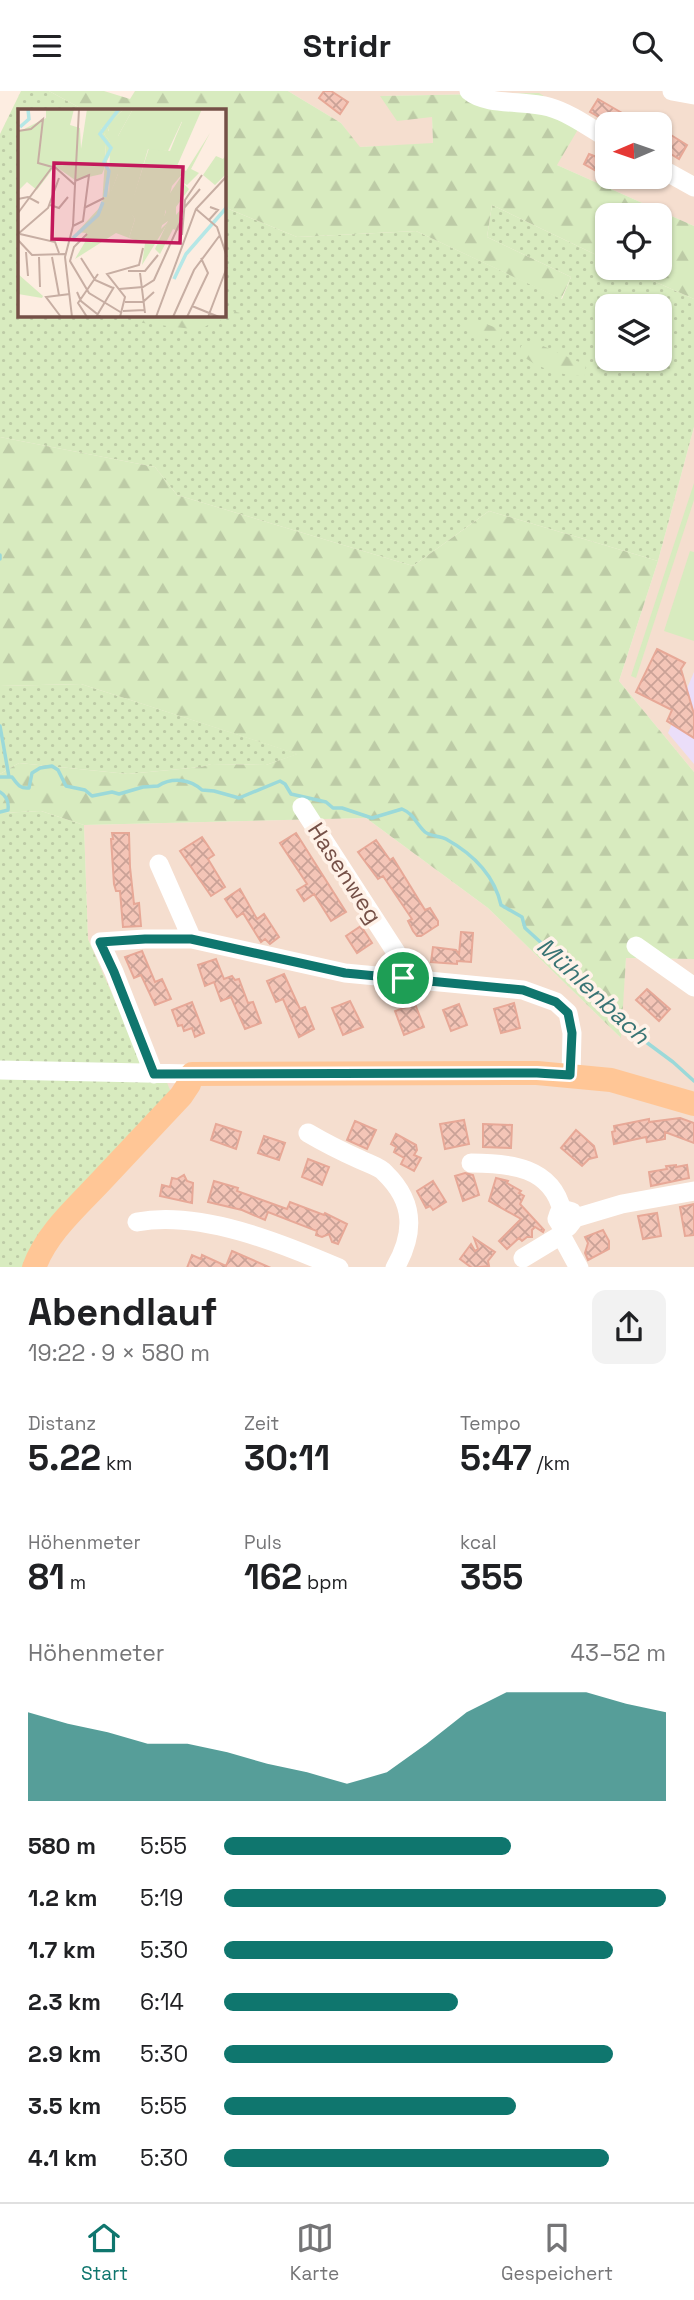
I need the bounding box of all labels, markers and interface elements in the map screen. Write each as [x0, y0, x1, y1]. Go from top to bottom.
text: Stridr [303, 26, 391, 66]
icon: menu [28, 27, 66, 65]
icon: search [628, 27, 666, 65]
inset map [18, 109, 226, 317]
north arrow [595, 112, 672, 189]
map controls [595, 112, 672, 371]
button: locate [595, 203, 672, 280]
button: layers [595, 294, 672, 371]
street label: Hasenweg [301, 817, 389, 929]
water label: Mühlenbach [530, 931, 657, 1052]
pin [373, 948, 433, 1008]
icon: arrive [384, 959, 422, 997]
text: Abendlauf [28, 1288, 217, 1336]
button: share [592, 1290, 666, 1364]
text: 19:22 · 9 × 580 m [28, 1338, 210, 1368]
text: Distanz [28, 1411, 96, 1436]
text: Zeit [244, 1411, 279, 1436]
text: Tempo [460, 1411, 521, 1436]
text: 5.22 [28, 1436, 101, 1480]
text: 30:11 [244, 1436, 330, 1480]
text: 5:47 [460, 1436, 532, 1480]
text: km [101, 1451, 132, 1476]
text: /km [532, 1451, 570, 1476]
text: Höhenmeter [28, 1530, 141, 1555]
text: Puls [244, 1530, 282, 1555]
text: kcal [460, 1530, 497, 1555]
text: 81 [28, 1555, 65, 1599]
text: 162 [244, 1555, 302, 1599]
text: 355 [460, 1555, 523, 1599]
text: m [65, 1570, 86, 1595]
text: bpm [302, 1570, 348, 1595]
text: Höhenmeter [28, 1638, 165, 1668]
text: 43–52 m [571, 1638, 666, 1668]
text: 580 m [28, 1831, 96, 1861]
text: 5:55 [140, 1831, 187, 1861]
text: 1.2 km [28, 1883, 97, 1913]
text: 5:19 [140, 1883, 183, 1913]
text: 1.7 km [28, 1935, 96, 1965]
text: 5:30 [140, 1935, 188, 1965]
text: 2.3 km [28, 1987, 101, 2017]
text: 6:14 [140, 1987, 184, 2017]
text: 2.9 km [28, 2039, 101, 2069]
text: 5:30 [140, 2039, 188, 2069]
text: 3.5 km [28, 2091, 101, 2121]
text: 5:55 [140, 2091, 187, 2121]
text: 4.1 km [28, 2143, 97, 2173]
text: 5:30 [140, 2143, 188, 2173]
tab: Start [81, 2219, 128, 2286]
tab: Karte [290, 2219, 339, 2286]
tab: Gespeichert [501, 2219, 613, 2286]

